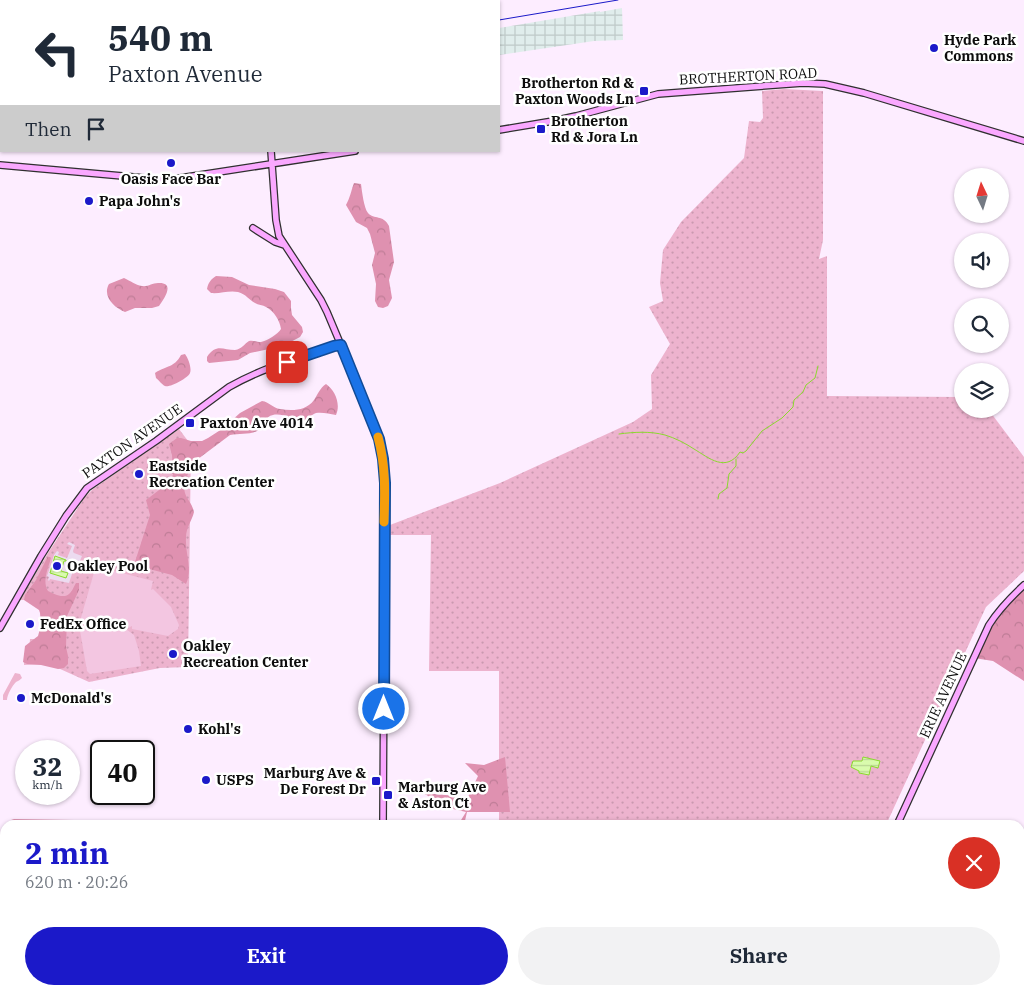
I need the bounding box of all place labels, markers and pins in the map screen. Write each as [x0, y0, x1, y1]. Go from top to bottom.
place label: Hyde Park Commons [944, 31, 1016, 65]
marker: Hyde Park Commons [928, 42, 940, 54]
place label: Brotherton Rd & Paxton Woods Ln [515, 74, 635, 108]
marker: Brotherton Rd & Paxton Woods Ln [638, 85, 650, 97]
place label: Brotherton Rd & Jora Ln [551, 112, 638, 146]
marker: Brotherton Rd & Jora Ln [535, 123, 547, 135]
marker: Oasis Face Bar [165, 157, 177, 169]
place label: Oasis Face Bar [121, 170, 221, 188]
place label: Papa John's [99, 192, 180, 210]
marker: Papa John's [83, 195, 95, 207]
pin [266, 341, 308, 383]
place label: Paxton Ave 4014 [200, 414, 313, 432]
marker: Paxton Ave 4014 [184, 417, 196, 429]
place label: Eastside Recreation Center [149, 457, 275, 491]
marker: Eastside Recreation Center [133, 468, 145, 480]
place label: Oakley Pool [67, 557, 149, 575]
marker: Oakley Pool [51, 560, 63, 572]
place label: FedEx Office [40, 615, 126, 633]
marker: FedEx Office [24, 618, 36, 630]
place label: Oakley Recreation Center [183, 637, 309, 671]
marker: Oakley Recreation Center [167, 648, 179, 660]
place label: McDonald's [31, 689, 111, 707]
marker: McDonald's [15, 692, 27, 704]
place label: Kohl's [198, 720, 241, 738]
marker: Kohl's [182, 723, 194, 735]
place label: Marburg Ave & De Forest Dr [264, 764, 367, 798]
place label: USPS [216, 771, 254, 789]
marker: USPS [200, 774, 212, 786]
marker: Marburg Ave & De Forest Dr [370, 775, 382, 787]
place label: Marburg Ave & Aston Ct [398, 778, 487, 812]
marker: Marburg Ave & Aston Ct [382, 789, 394, 801]

